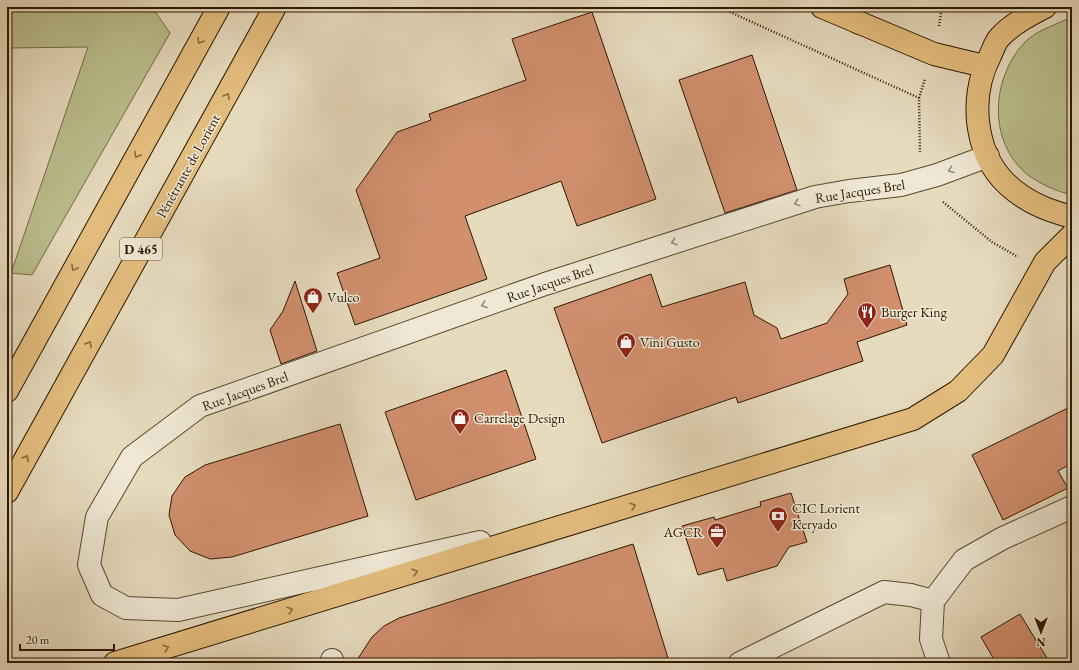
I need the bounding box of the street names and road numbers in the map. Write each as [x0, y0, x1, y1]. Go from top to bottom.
street label: Pénétrante de Lorient [152, 110, 224, 221]
street label: Rue Jacques Brel [814, 175, 907, 207]
road number: D 465 [120, 238, 162, 260]
street label: Rue Jacques Brel [504, 260, 596, 306]
street label: Rue Jacques Brel [199, 367, 291, 415]

